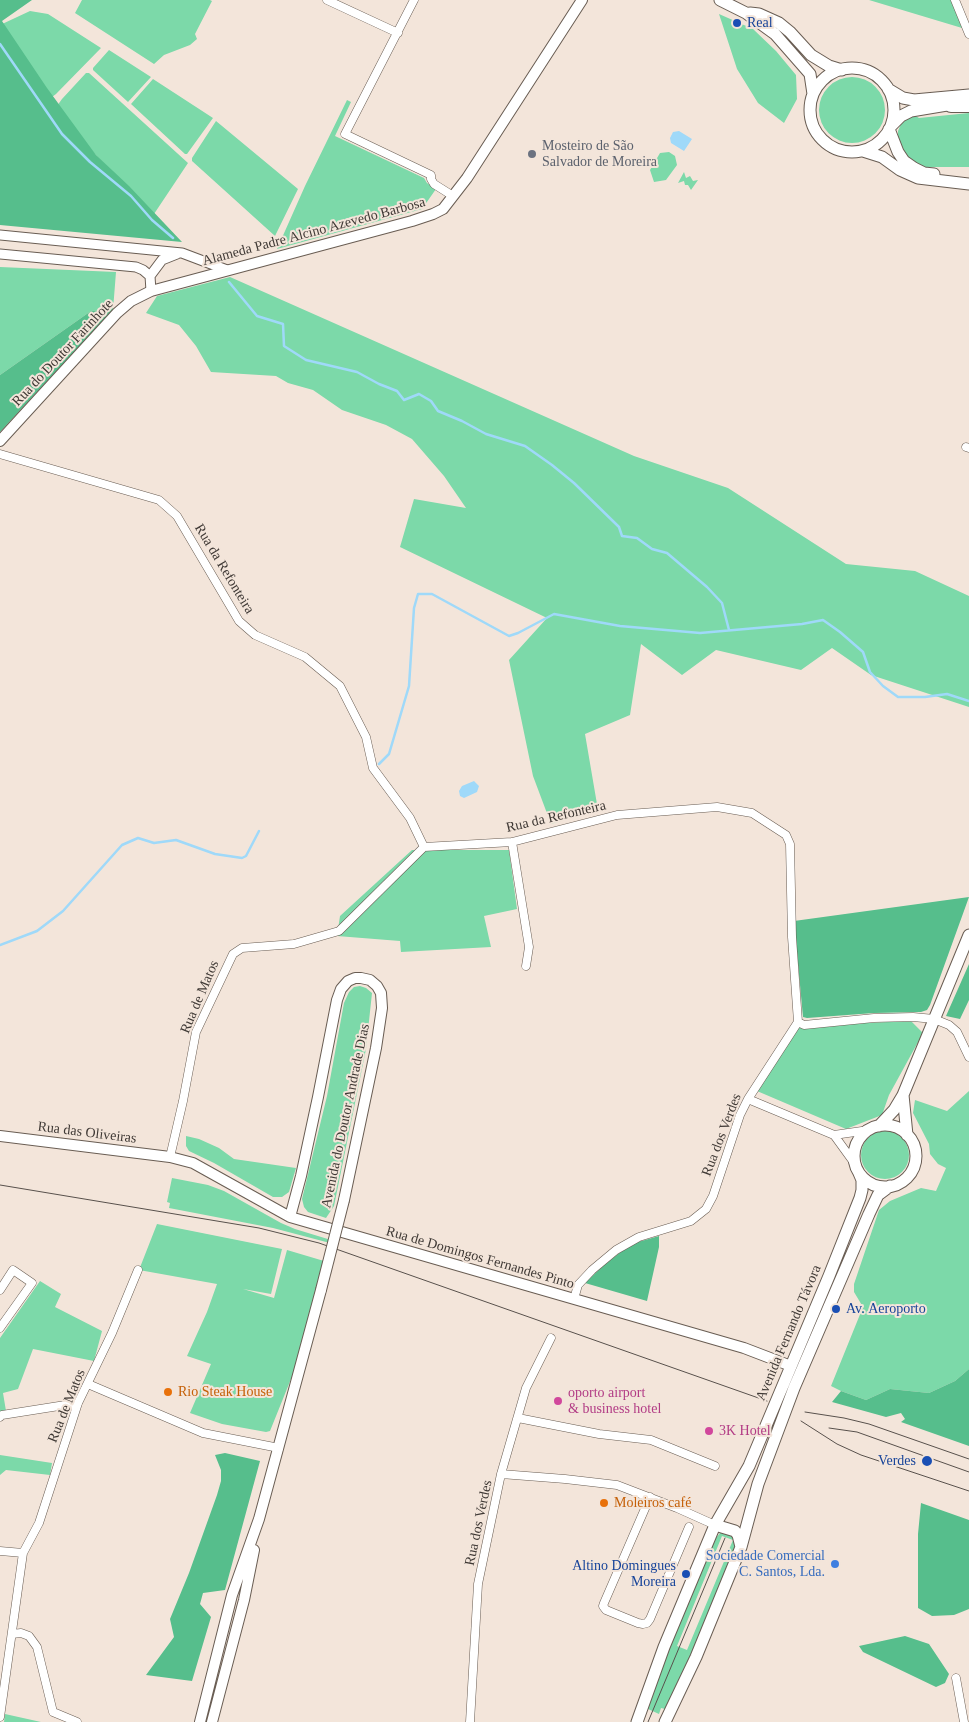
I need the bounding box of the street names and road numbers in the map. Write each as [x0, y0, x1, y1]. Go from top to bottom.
street label: Alameda Padre Alcino Azevedo Barbosa [201, 194, 427, 270]
street label: Rua do Doutor Farinhote [9, 296, 117, 410]
street label: Rua da Refonteira [191, 521, 257, 617]
street label: Rua da Refonteira [504, 797, 608, 837]
street label: Rua de Matos [177, 958, 223, 1036]
street label: Avenida do Doutor Andrade Dias [318, 1022, 374, 1210]
street label: Rua dos Verdes [699, 1091, 745, 1179]
street label: Rua das Oliveiras [37, 1119, 137, 1147]
street label: Rua de Domingos Fernandes Pinto [384, 1223, 576, 1293]
street label: Avenida Fernando Távora [753, 1263, 825, 1403]
street label: Rua de Matos [45, 1367, 89, 1445]
street label: Rua dos Verdes [462, 1479, 496, 1567]

